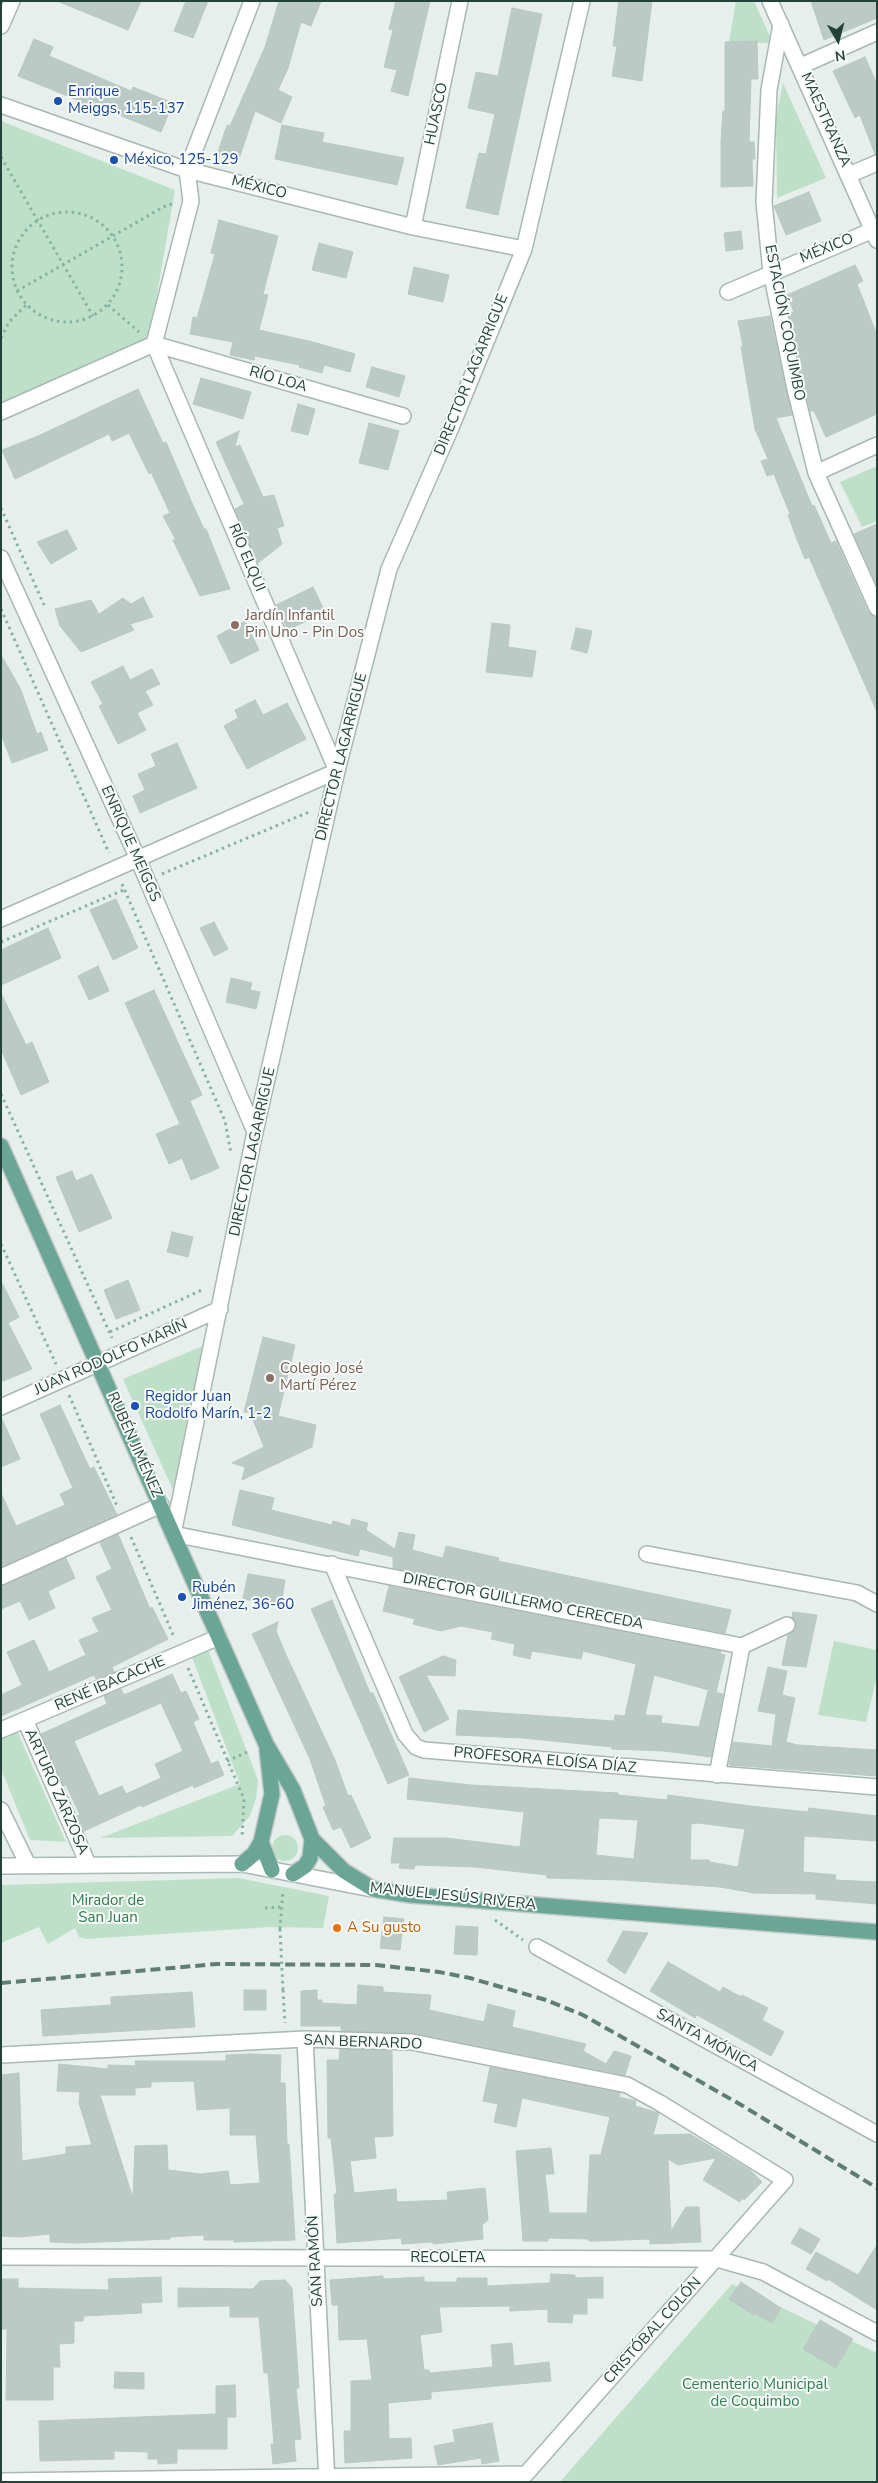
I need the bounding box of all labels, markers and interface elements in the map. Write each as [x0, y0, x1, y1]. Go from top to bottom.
north arrow [813, 15, 863, 65]
text: N [834, 45, 847, 65]
street label: MAESTRANZA [796, 70, 854, 170]
street label: HUASCO [422, 81, 452, 147]
place label: Enrique Meiggs, 115-137 [68, 83, 185, 118]
marker: Enrique Meiggs, 115-137 [52, 95, 64, 107]
place label: México, 125-129 [124, 151, 239, 169]
marker: México, 125-129 [108, 154, 120, 166]
street label: MÉXICO [229, 172, 289, 204]
street label: MÉXICO [798, 230, 856, 268]
street label: ESTACIÓN COQUIMBO [760, 243, 808, 403]
street label: DIRECTOR LAGARRIGUE [431, 292, 513, 458]
street label: RÍO LOA [247, 363, 309, 397]
street label: RÍO ELQUI [224, 521, 268, 595]
place label: Jardín Infantil Pin Uno - Pin Dos [245, 607, 364, 642]
marker: Jardín Infantil Pin Uno - Pin Dos [229, 619, 241, 631]
street label: DIRECTOR LAGARRIGUE [312, 671, 372, 843]
street label: ENRIQUE MEIGGS [96, 783, 164, 905]
street label: DIRECTOR LAGARRIGUE [226, 1066, 280, 1238]
street label: JUAN RODOLFO MARÍN [32, 1316, 190, 1400]
place label: Colegio José Martí Pérez [280, 1360, 363, 1395]
marker: Colegio José Martí Pérez [264, 1372, 276, 1384]
place label: Regidor Juan Rodolfo Marín, 1-2 [145, 1388, 271, 1423]
street label: RUBÉN JIMÉNEZ [103, 1389, 165, 1501]
marker: Regidor Juan Rodolfo Marín, 1-2 [129, 1400, 141, 1412]
street label: DIRECTOR GUILLERMO CERECEDA [401, 1570, 645, 1634]
place label: Rubén Jiménez, 36-60 [192, 1579, 294, 1614]
marker: Rubén Jiménez, 36-60 [176, 1591, 188, 1603]
street label: RENÉ IBACACHE [52, 1653, 168, 1715]
street label: ARTURO ZARZOSA [20, 1726, 92, 1858]
street label: PROFESORA ELOÍSA DÍAZ [453, 1744, 637, 1778]
street label: MANUEL JESÚS RIVERA [369, 1879, 537, 1915]
park label: Mirador de San Juan [72, 1892, 144, 1927]
place label: A Su gusto [347, 1919, 421, 1937]
marker: A Su gusto [331, 1922, 343, 1934]
street label: SANTA MÓNICA [653, 2006, 761, 2076]
street label: SAN BERNARDO [303, 2032, 423, 2054]
street label: SAN RAMÓN [305, 2215, 327, 2307]
street label: RECOLETA [410, 2249, 486, 2267]
street label: CRISTÓBAL COLÓN [600, 2274, 706, 2388]
park label: Cementerio Municipal de Coquimbo [682, 2376, 828, 2411]

